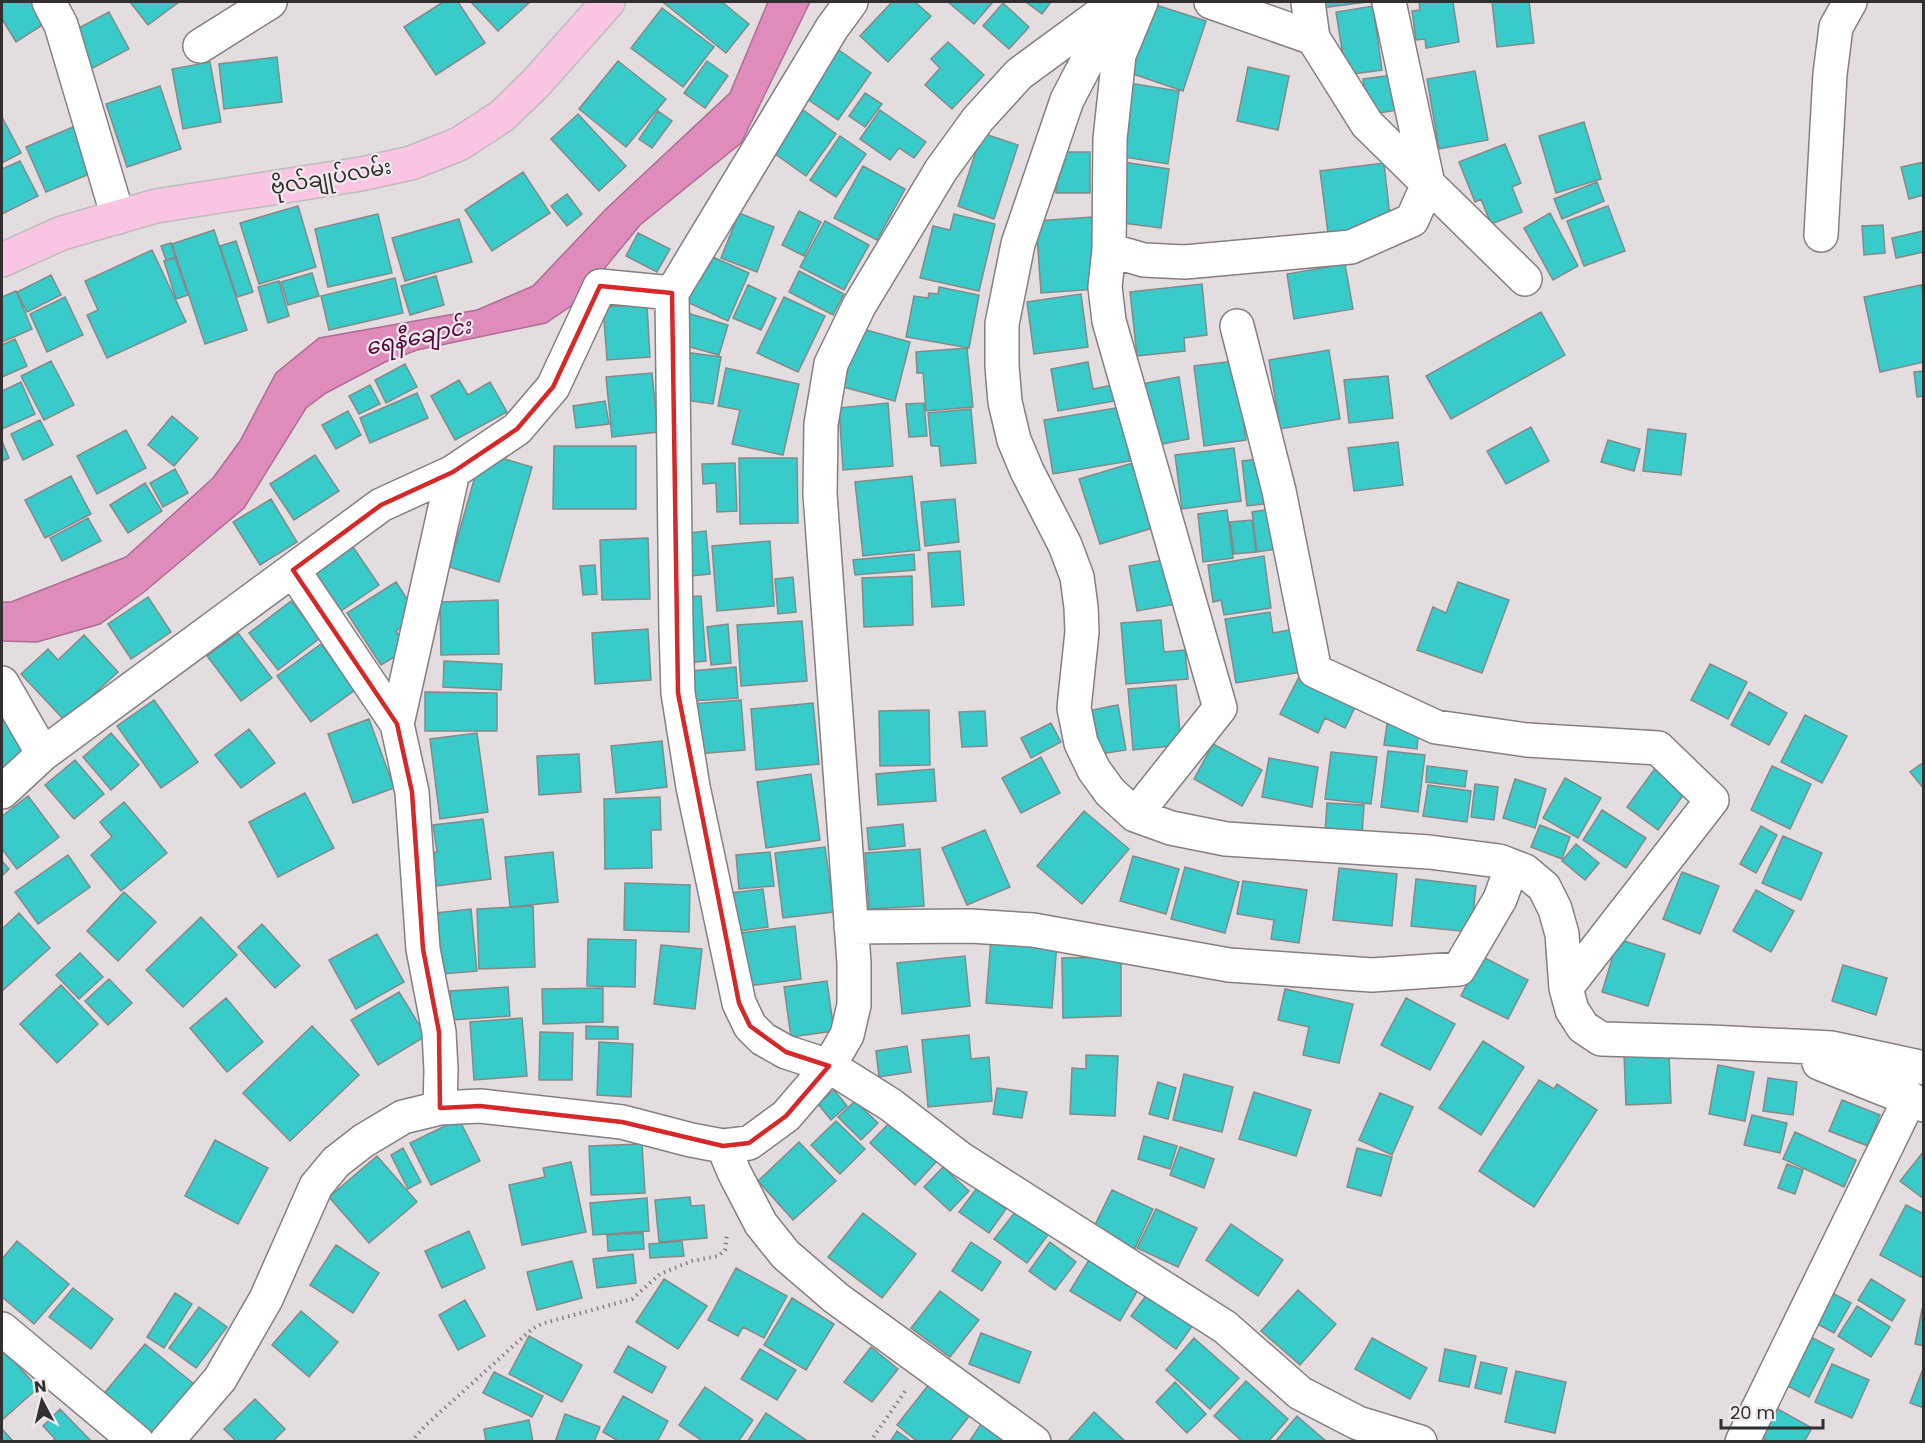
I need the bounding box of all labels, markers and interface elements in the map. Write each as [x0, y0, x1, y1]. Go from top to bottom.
street label: ဗိုလ်‌ချုပ်‌လမ်း [268, 151, 394, 205]
water label: ရေနီချောင်း [362, 310, 476, 366]
north arrow [12, 1371, 72, 1431]
text: N [33, 1374, 48, 1399]
scale bar [1721, 1392, 1823, 1430]
text: 20 m [1730, 1400, 1775, 1425]

